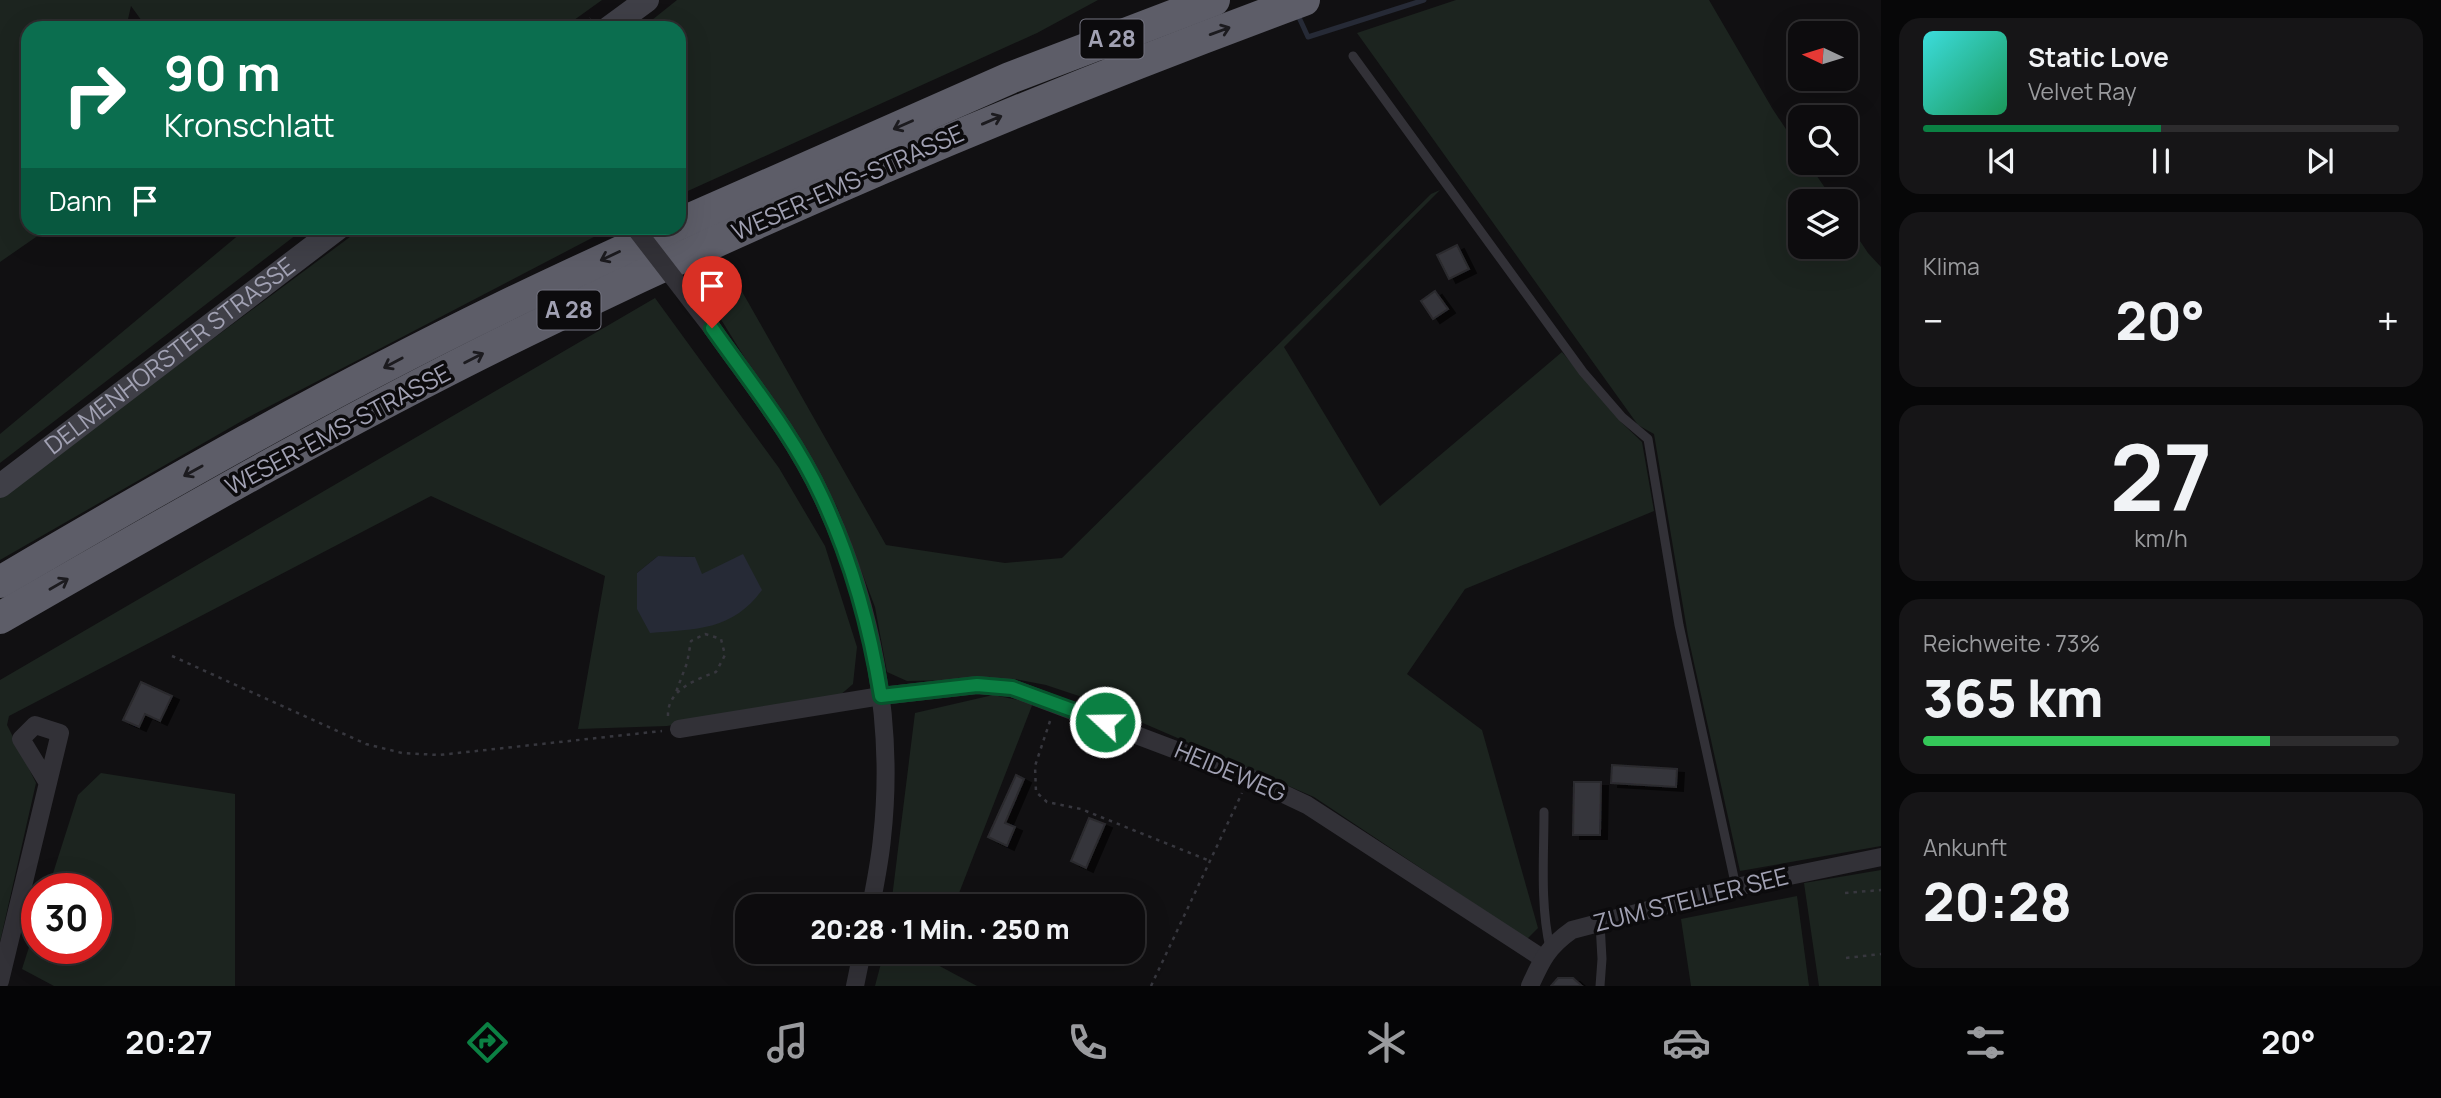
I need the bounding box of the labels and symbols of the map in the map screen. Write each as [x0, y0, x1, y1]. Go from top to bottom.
road number: A 28 [1080, 20, 1144, 58]
north arrow [1788, 21, 1858, 91]
one-way arrow [1209, 23, 1231, 36]
one-way arrow [981, 113, 1002, 126]
street label: WESER-EMS-STRASSE [726, 116, 969, 248]
one-way arrow [893, 119, 914, 132]
street label: DELMENHORSTER STRASSE [37, 249, 301, 461]
one-way arrow [600, 250, 621, 264]
pin [682, 256, 742, 328]
road number: A 28 [538, 290, 600, 330]
one-way arrow [463, 351, 484, 365]
street label: WESER-EMS-STRASSE [219, 355, 456, 502]
one-way arrow [383, 357, 404, 371]
one-way arrow [183, 464, 203, 478]
one-way arrow [48, 577, 69, 590]
position arrow [1068, 685, 1142, 759]
street label: HEIDEWEG [1170, 732, 1291, 809]
street label: ZUM STELLER SEE [1590, 858, 1791, 939]
speed limit sign: 30 [21, 873, 112, 964]

